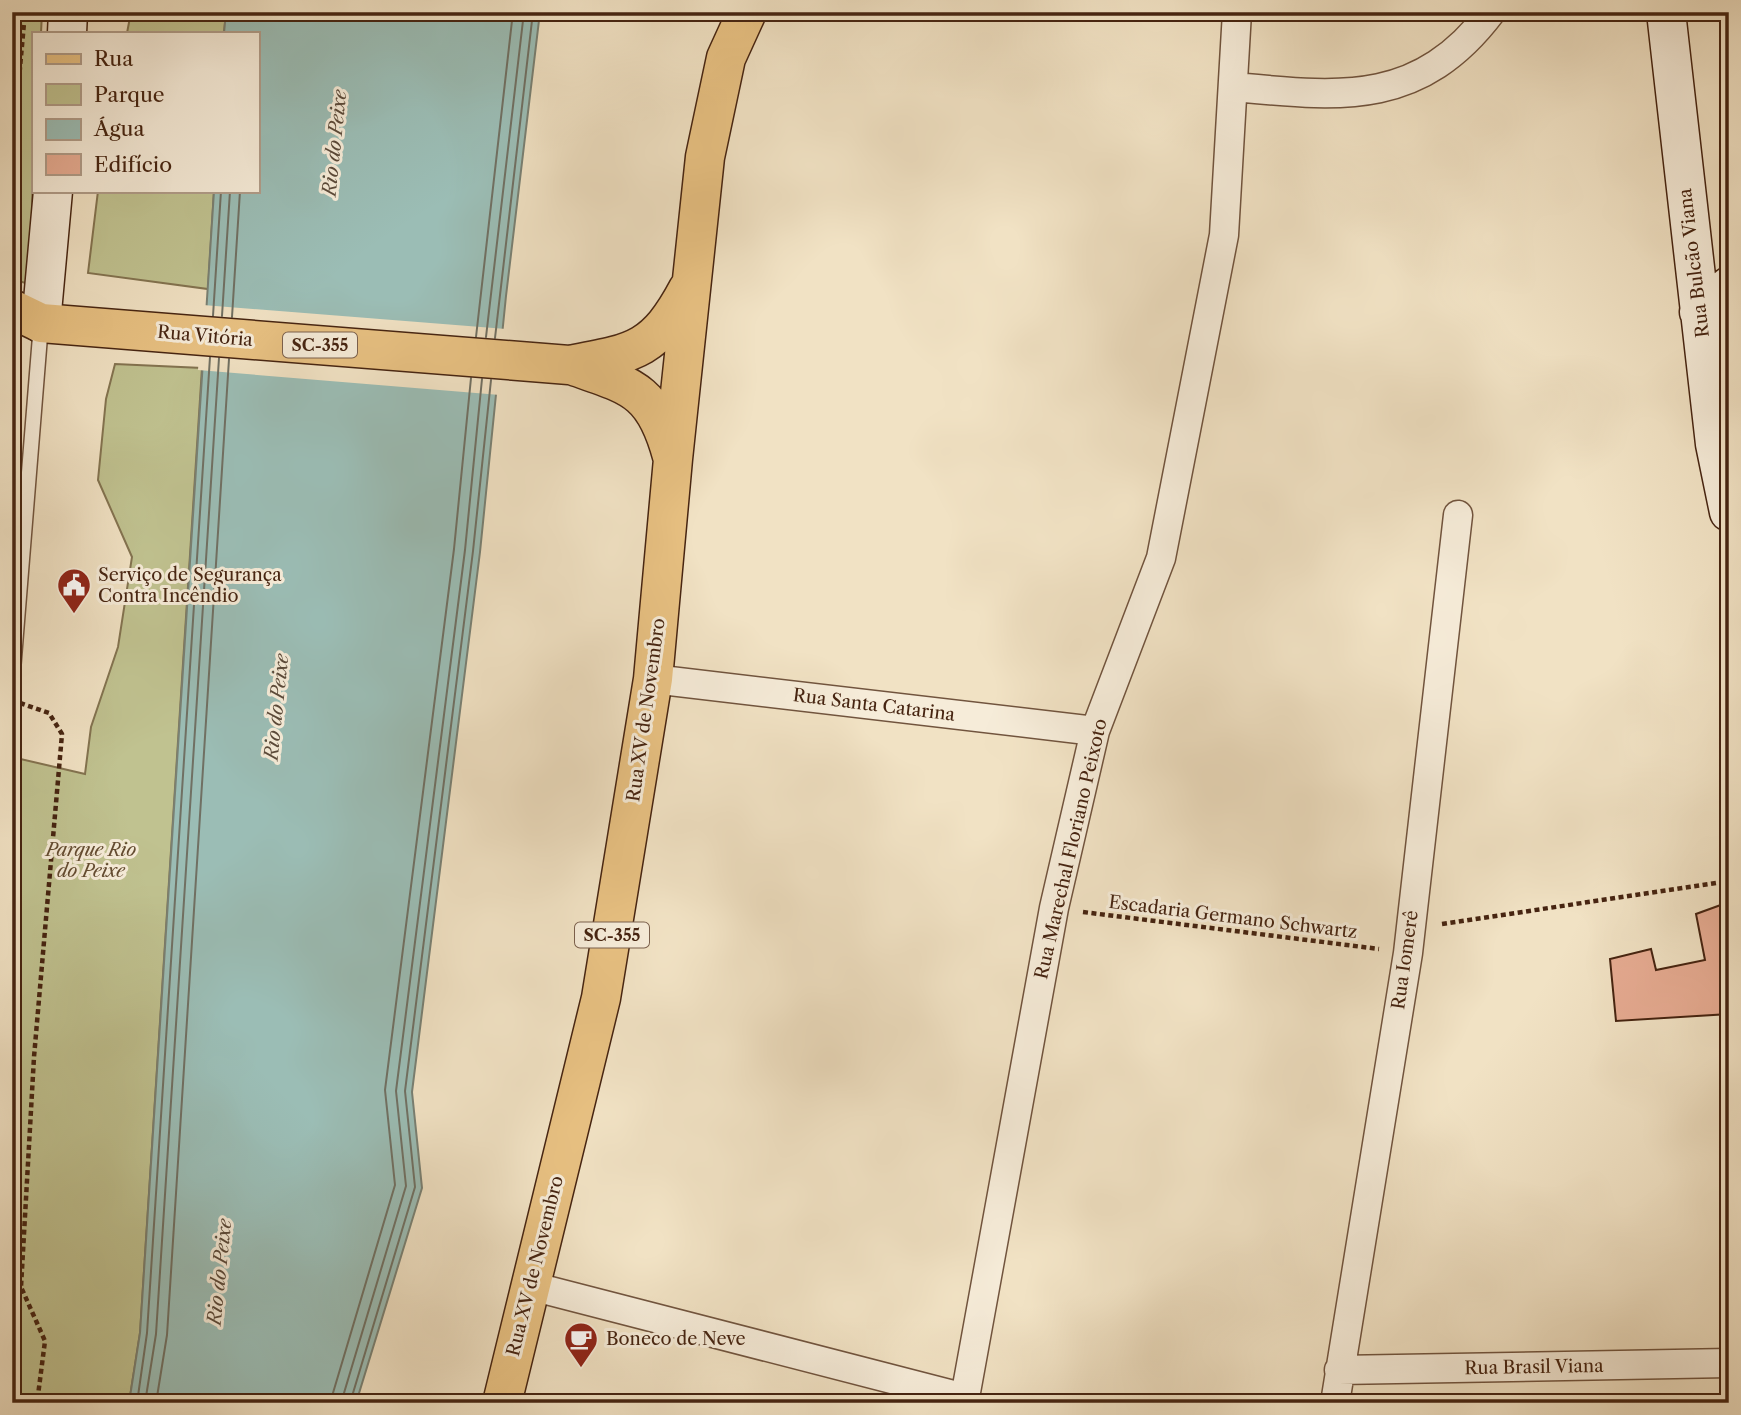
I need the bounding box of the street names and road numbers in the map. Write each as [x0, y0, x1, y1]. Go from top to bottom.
street label: Rua Bulcão Viana [1674, 187, 1714, 339]
street label: Rua Vitória [156, 321, 254, 351]
road number: SC-355 [283, 332, 357, 358]
street label: Rua XV de Novembro [622, 617, 670, 803]
street label: Rua Santa Catarina [792, 684, 957, 726]
street label: Rua Marechal Floriano Peixoto [1030, 717, 1112, 981]
street label: Escadaria Germano Schwartz [1107, 891, 1359, 943]
street label: Rua Iomerê [1387, 909, 1423, 1011]
road number: SC-355 [575, 923, 649, 948]
street label: Rua XV de Novembro [502, 1173, 568, 1359]
street label: Rua Brasil Viana [1464, 1355, 1604, 1379]

